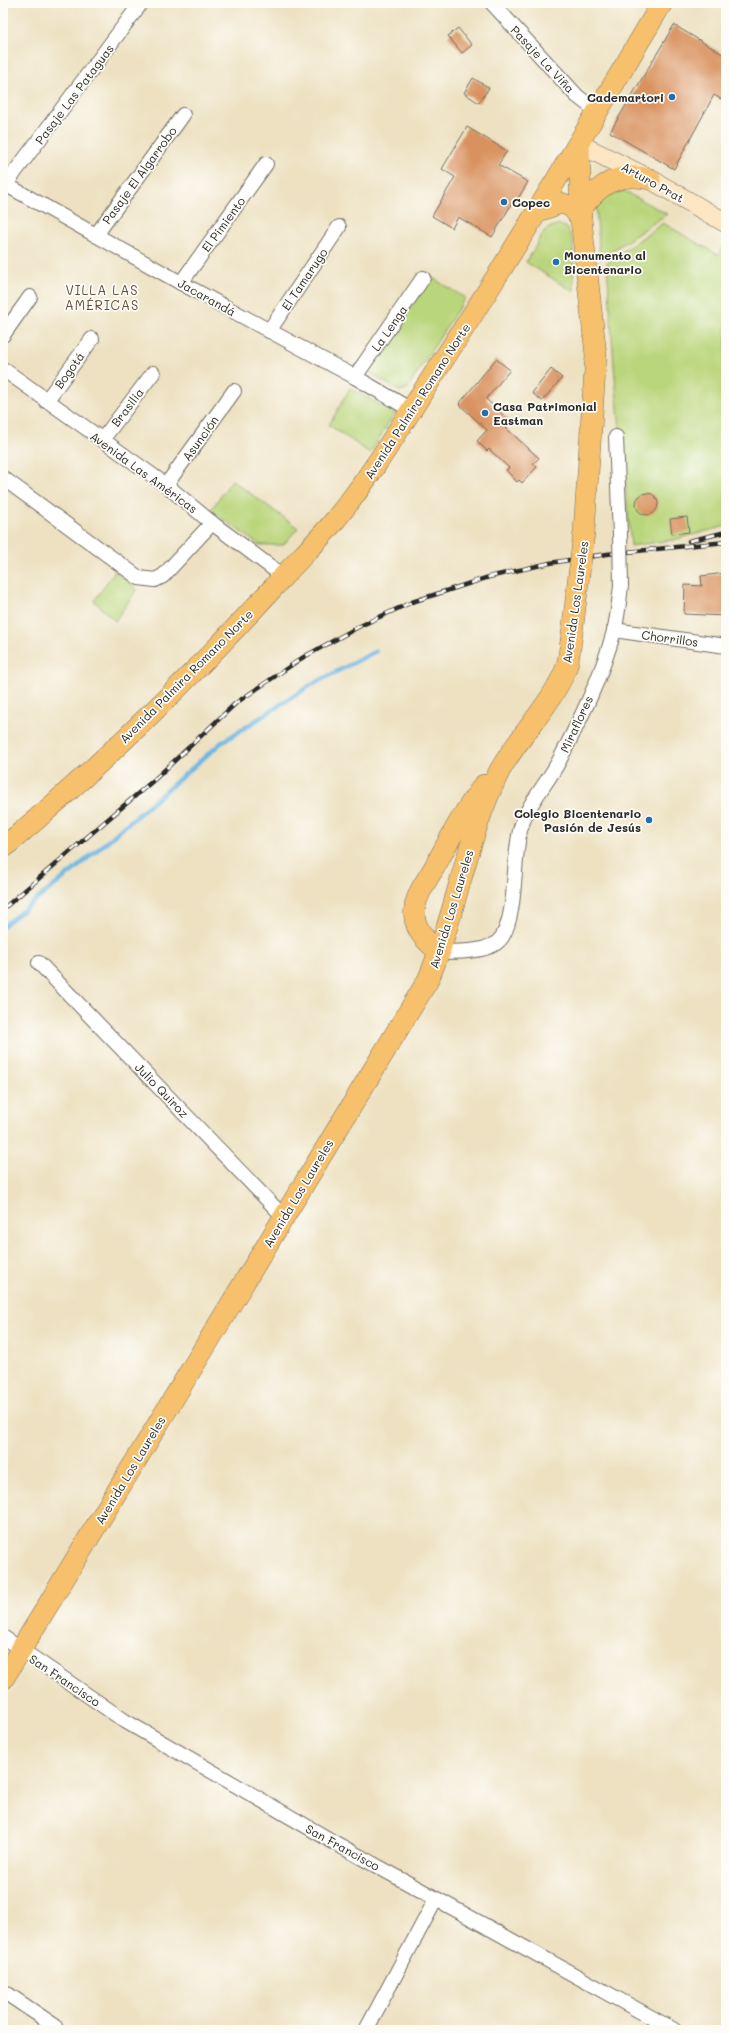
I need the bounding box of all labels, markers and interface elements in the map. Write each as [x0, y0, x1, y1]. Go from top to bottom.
street label: Pasaje La Viña [508, 22, 578, 96]
street label: Pasaje Las Pataguas [31, 41, 117, 147]
place label: Cademartori [587, 89, 664, 105]
marker: Cademartori [667, 92, 677, 102]
street label: Pasaje El Algarrobo [98, 123, 180, 227]
street label: Arturo Prat [619, 158, 687, 206]
street label: El Pimiento [198, 193, 248, 255]
place label: Copec [512, 194, 550, 210]
marker: Copec [499, 197, 509, 207]
street label: El Tamarugo [277, 245, 331, 313]
place label: Monumento al Bicentenario [564, 247, 646, 277]
marker: Monumento al Bicentenario [551, 257, 561, 267]
street label: Jacarandá [175, 275, 239, 319]
district label: VILLA LAS AMÉRICAS [65, 281, 139, 313]
street label: La Lenga [367, 302, 411, 354]
street label: Avenida Palmira Romano Norte [361, 320, 473, 482]
street label: Bogotá [50, 349, 88, 391]
street label: Brasilia [107, 384, 147, 430]
place label: Casa Patrimonial Eastman [493, 398, 597, 428]
marker: Casa Patrimonial Eastman [480, 408, 490, 418]
street label: Asunción [178, 412, 222, 464]
street label: Avenida Las Américas [87, 428, 201, 516]
street label: Avenida Los Laureles [558, 540, 592, 664]
street label: Avenida Palmira Romano Norte [116, 606, 256, 746]
street label: Chorrillos [641, 626, 700, 650]
street label: Miraflores [556, 693, 596, 755]
place label: Colegio Bicentenario Pasión de Jesús [514, 805, 641, 835]
marker: Colegio Bicentenario Pasión de Jesús [644, 815, 654, 825]
street label: Avenida Los Laureles [425, 848, 477, 970]
street label: Julio Quiroz [132, 1059, 192, 1121]
street label: Avenida Los Laureles [259, 1136, 337, 1250]
street label: Avenida Los Laureles [91, 1413, 169, 1527]
street label: San Francisco [26, 1650, 104, 1710]
street label: San Francisco [303, 1820, 383, 1874]

